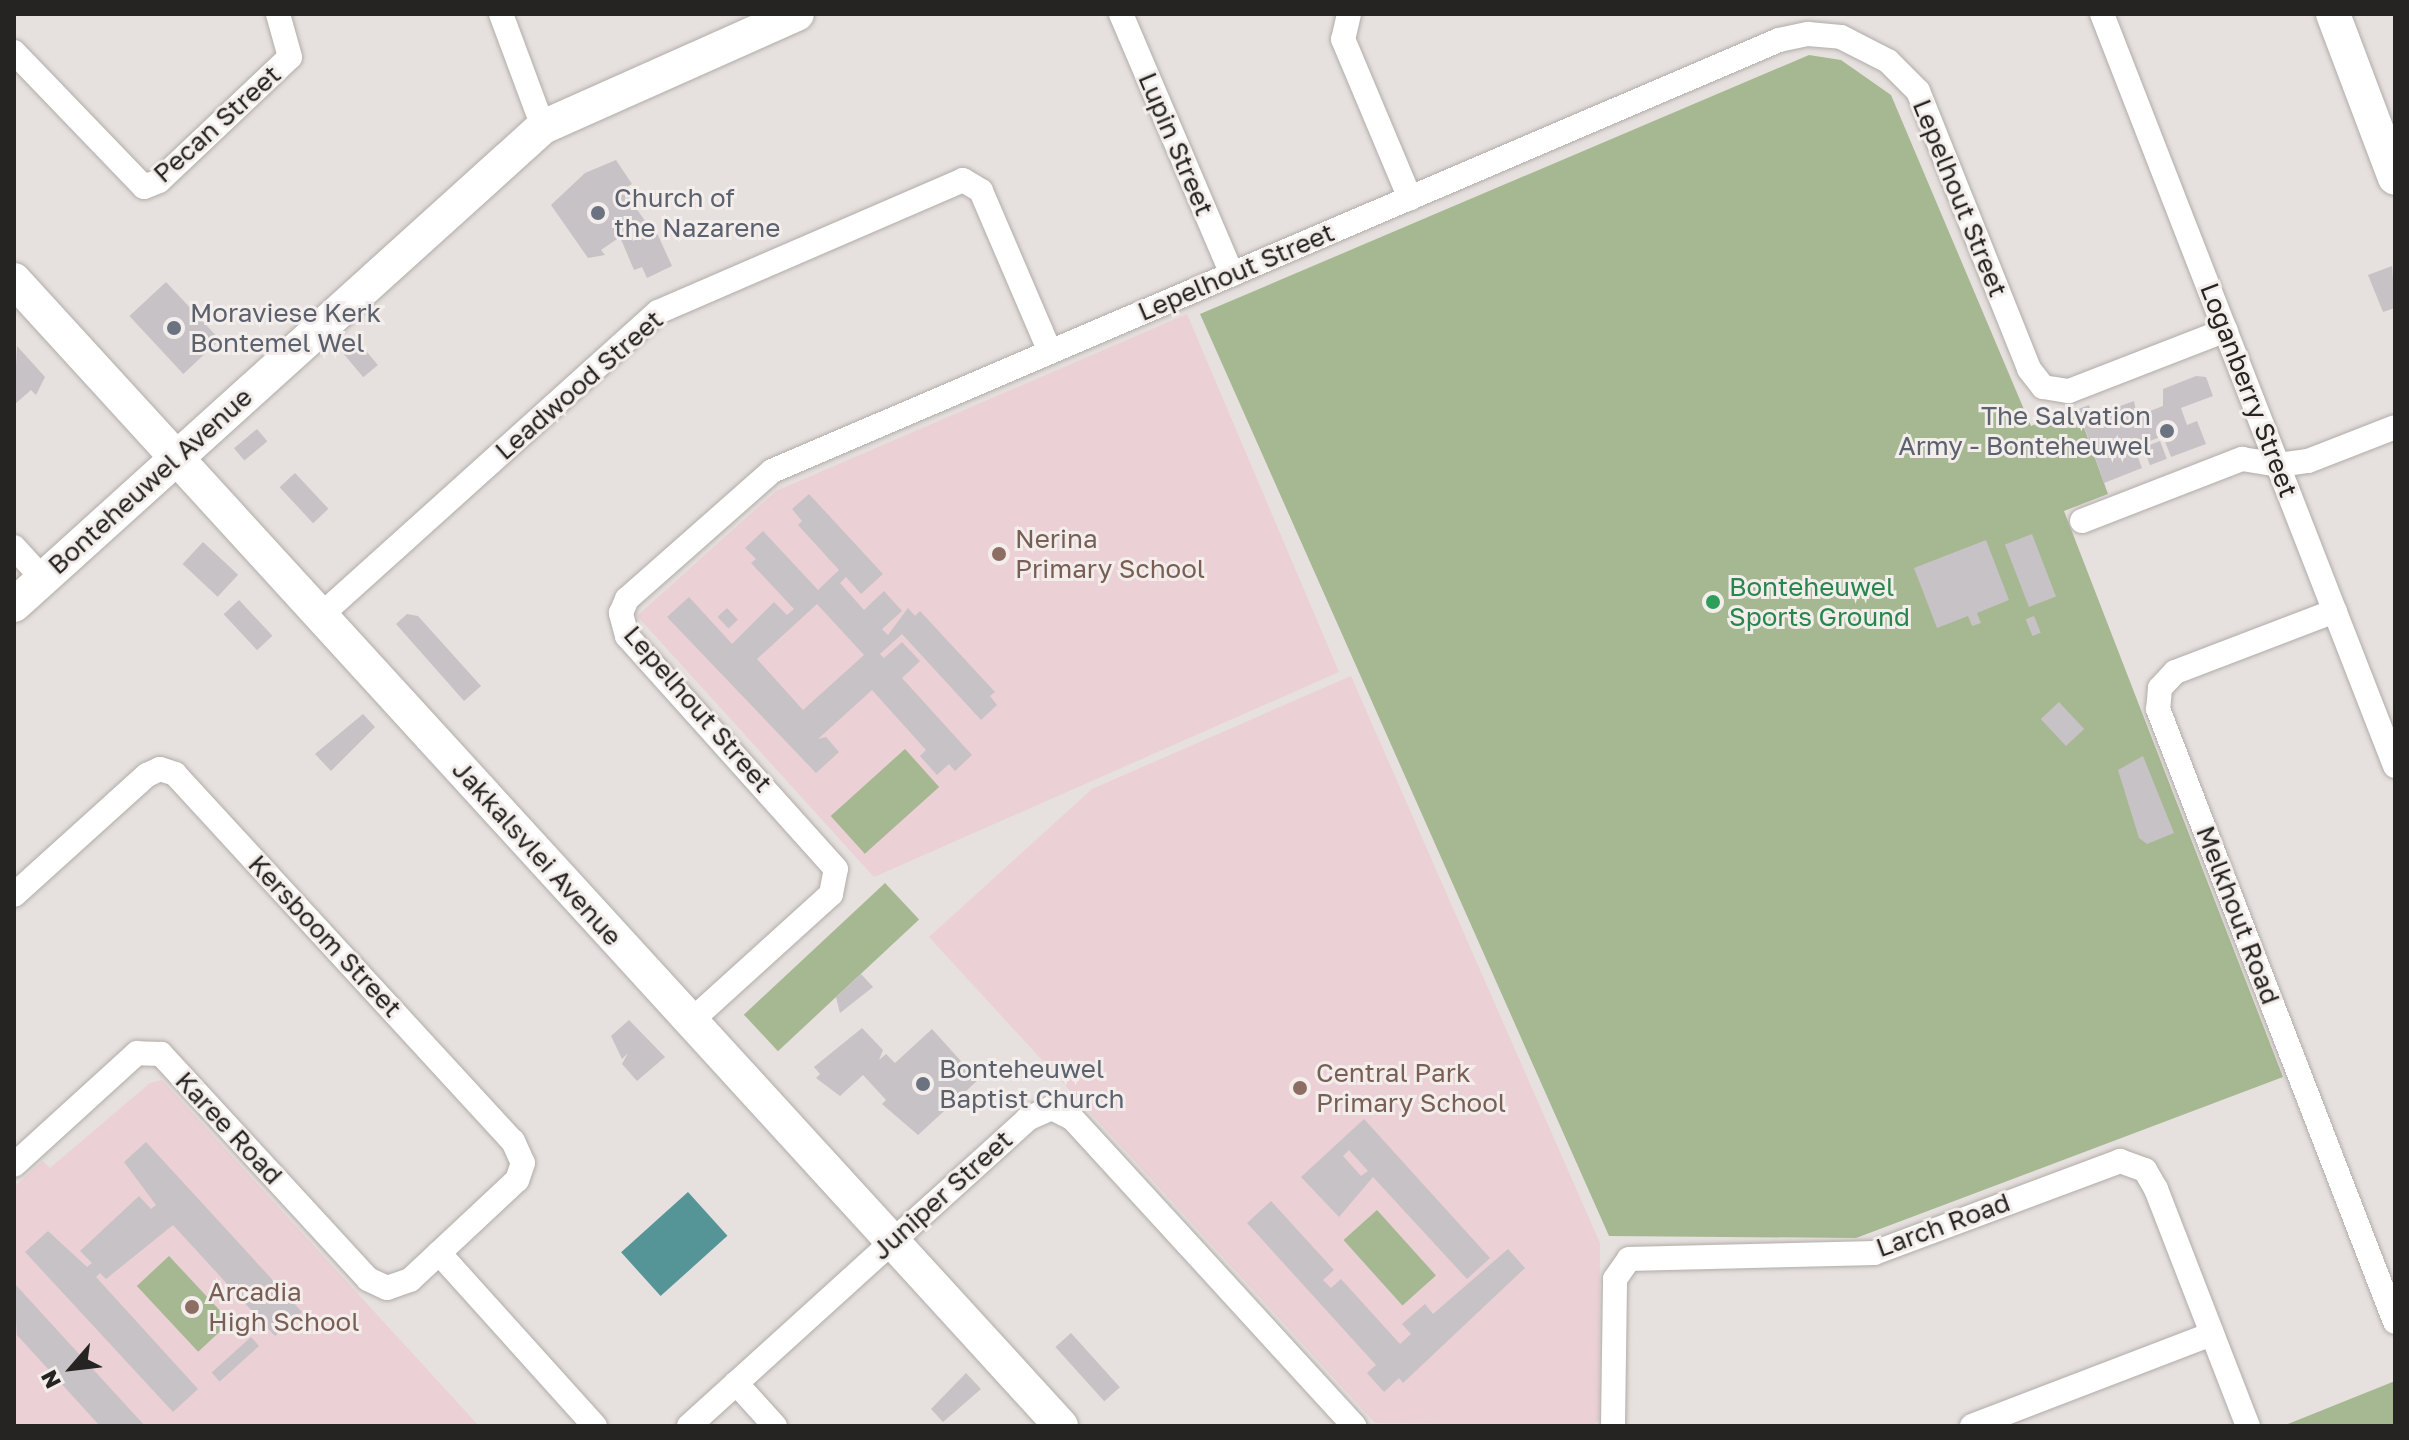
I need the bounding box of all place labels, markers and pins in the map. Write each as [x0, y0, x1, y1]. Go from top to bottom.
place label: Church of the Nazarene [614, 182, 780, 244]
marker: Church of the Nazarene [589, 204, 607, 222]
place label: Moraviese Kerk Bontemel Wel [190, 297, 381, 358]
marker: Moraviese Kerk Bontemel Wel [165, 319, 183, 337]
place label: The Salvation Army - Bonteheuwel [1898, 400, 2151, 462]
marker: The Salvation Army - Bonteheuwel [2158, 422, 2176, 440]
place label: Nerina Primary School [1015, 523, 1205, 584]
marker: Nerina Primary School [990, 545, 1008, 563]
place label: Bonteheuwel Sports Ground [1729, 571, 1910, 632]
marker: Bonteheuwel Sports Ground [1704, 593, 1722, 611]
place label: Bonteheuwel Baptist Church [939, 1053, 1125, 1114]
place label: Central Park Primary School [1316, 1057, 1506, 1118]
marker: Bonteheuwel Baptist Church [914, 1075, 932, 1093]
marker: Central Park Primary School [1291, 1079, 1309, 1097]
place label: Arcadia High School [208, 1276, 360, 1338]
marker: Arcadia High School [183, 1298, 201, 1316]

